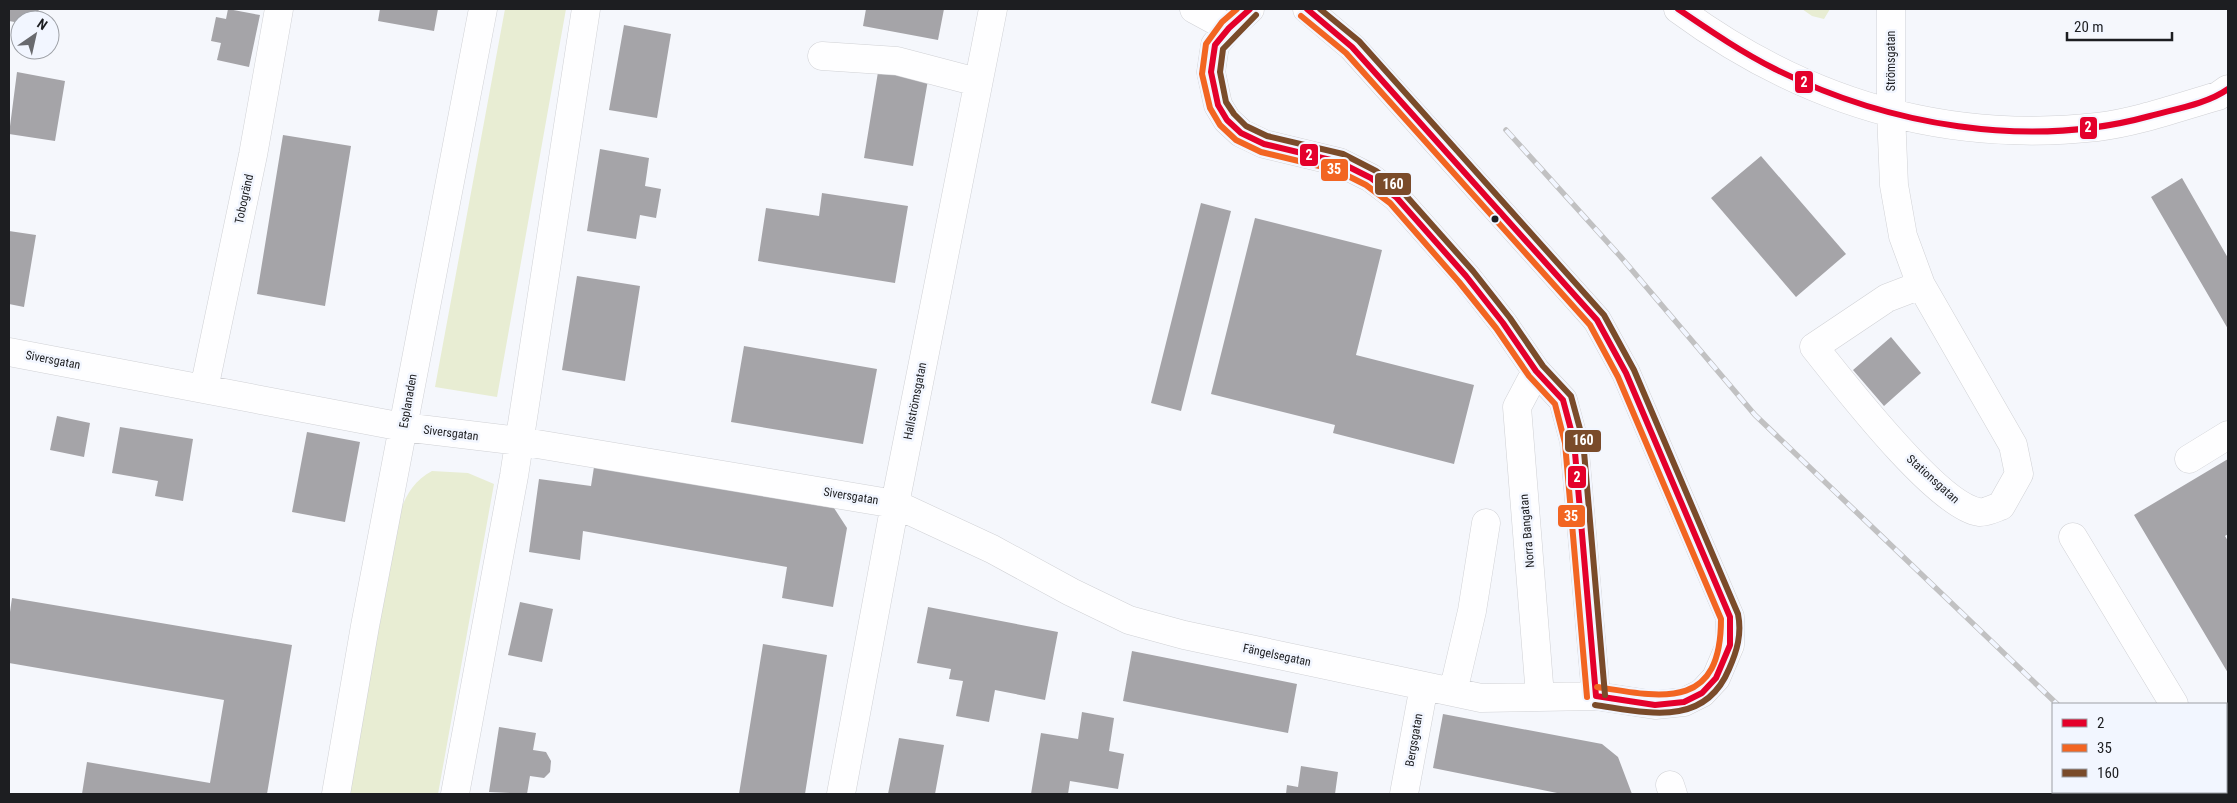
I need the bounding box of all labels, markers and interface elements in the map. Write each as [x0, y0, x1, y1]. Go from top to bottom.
north arrow [10, 10, 60, 60]
scale bar [2067, 10, 2172, 42]
text: N [34, 15, 50, 33]
text: 20 m [2074, 18, 2104, 36]
street label: Strömsgatan [1884, 31, 1898, 91]
line badge: 2 [1794, 70, 1814, 94]
text: 2 [1800, 74, 1808, 90]
line badge: 2 [2079, 116, 2098, 140]
text: 2 [2084, 119, 2092, 135]
line badge: 2 [1299, 143, 1319, 167]
text: 2 [1305, 147, 1313, 163]
line badge: 35 [1320, 158, 1349, 182]
text: 35 [1327, 161, 1341, 177]
line badge: 160 [1374, 172, 1412, 196]
street label: Tobogränd [232, 173, 256, 225]
text: 160 [1382, 176, 1404, 192]
unlabelled marker [1490, 214, 1500, 224]
street label: Siversgatan [24, 348, 82, 372]
street label: Hallströmsgatan [901, 361, 929, 441]
street label: Esplanaden [396, 373, 420, 429]
street label: Siversgatan [423, 423, 480, 443]
line badge: 160 [1564, 429, 1602, 453]
text: 160 [1572, 432, 1594, 448]
street label: Stationsgatan [1904, 452, 1962, 506]
line badge: 2 [1567, 465, 1587, 489]
text: 2 [1573, 469, 1581, 485]
street label: Siversgatan [822, 485, 880, 507]
street label: Norra Bangatan [1517, 493, 1537, 568]
line badge: 35 [1557, 504, 1586, 528]
text: 35 [1564, 508, 1578, 524]
street label: Fängelsegatan [1242, 641, 1313, 669]
legend [2052, 703, 2227, 793]
street label: Bergsgatan [1402, 712, 1426, 768]
text: 2 [2097, 714, 2104, 732]
text: 35 [2097, 739, 2112, 757]
text: 160 [2097, 764, 2119, 782]

